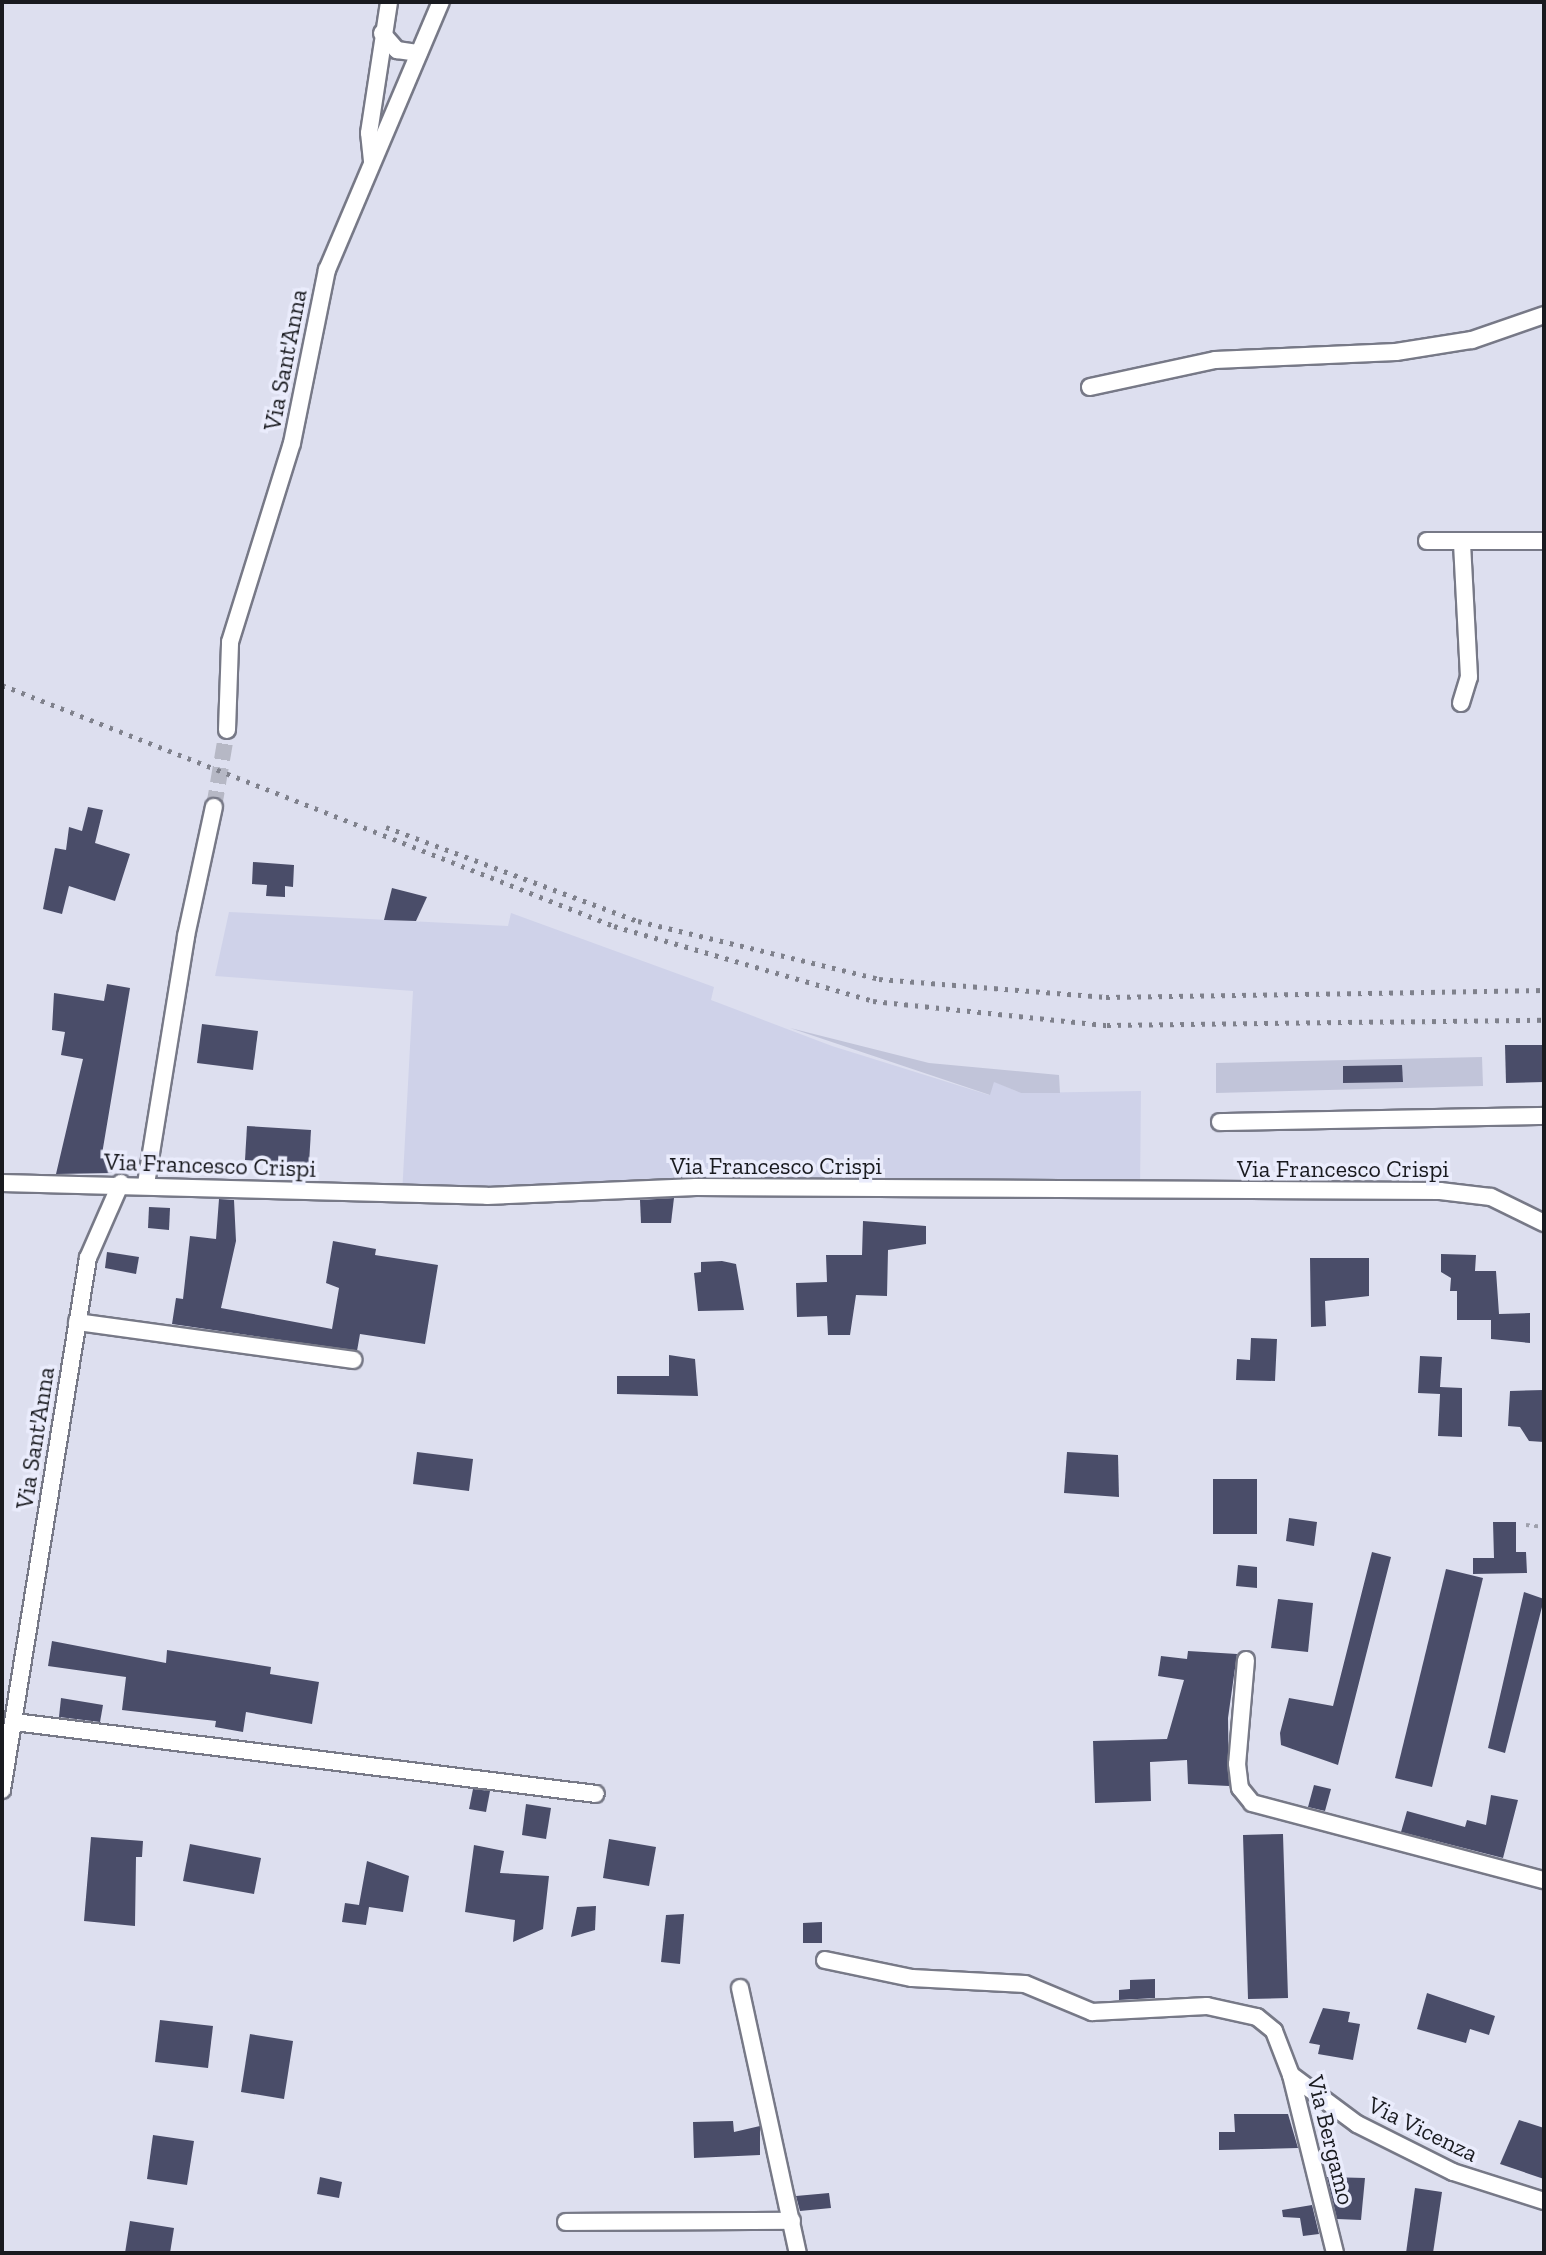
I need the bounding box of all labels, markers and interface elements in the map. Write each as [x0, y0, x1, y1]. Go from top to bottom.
street label: Via Sant'Anna [257, 287, 313, 433]
street label: Via Francesco Crispi [104, 1147, 316, 1183]
street label: Via Francesco Crispi [670, 1152, 882, 1180]
street label: Via Francesco Crispi [1237, 1155, 1449, 1183]
street label: Via Sant'Anna [10, 1365, 60, 1511]
street label: Via Bergamo [1301, 2072, 1361, 2208]
street label: Via Vicenza [1363, 2090, 1483, 2168]

